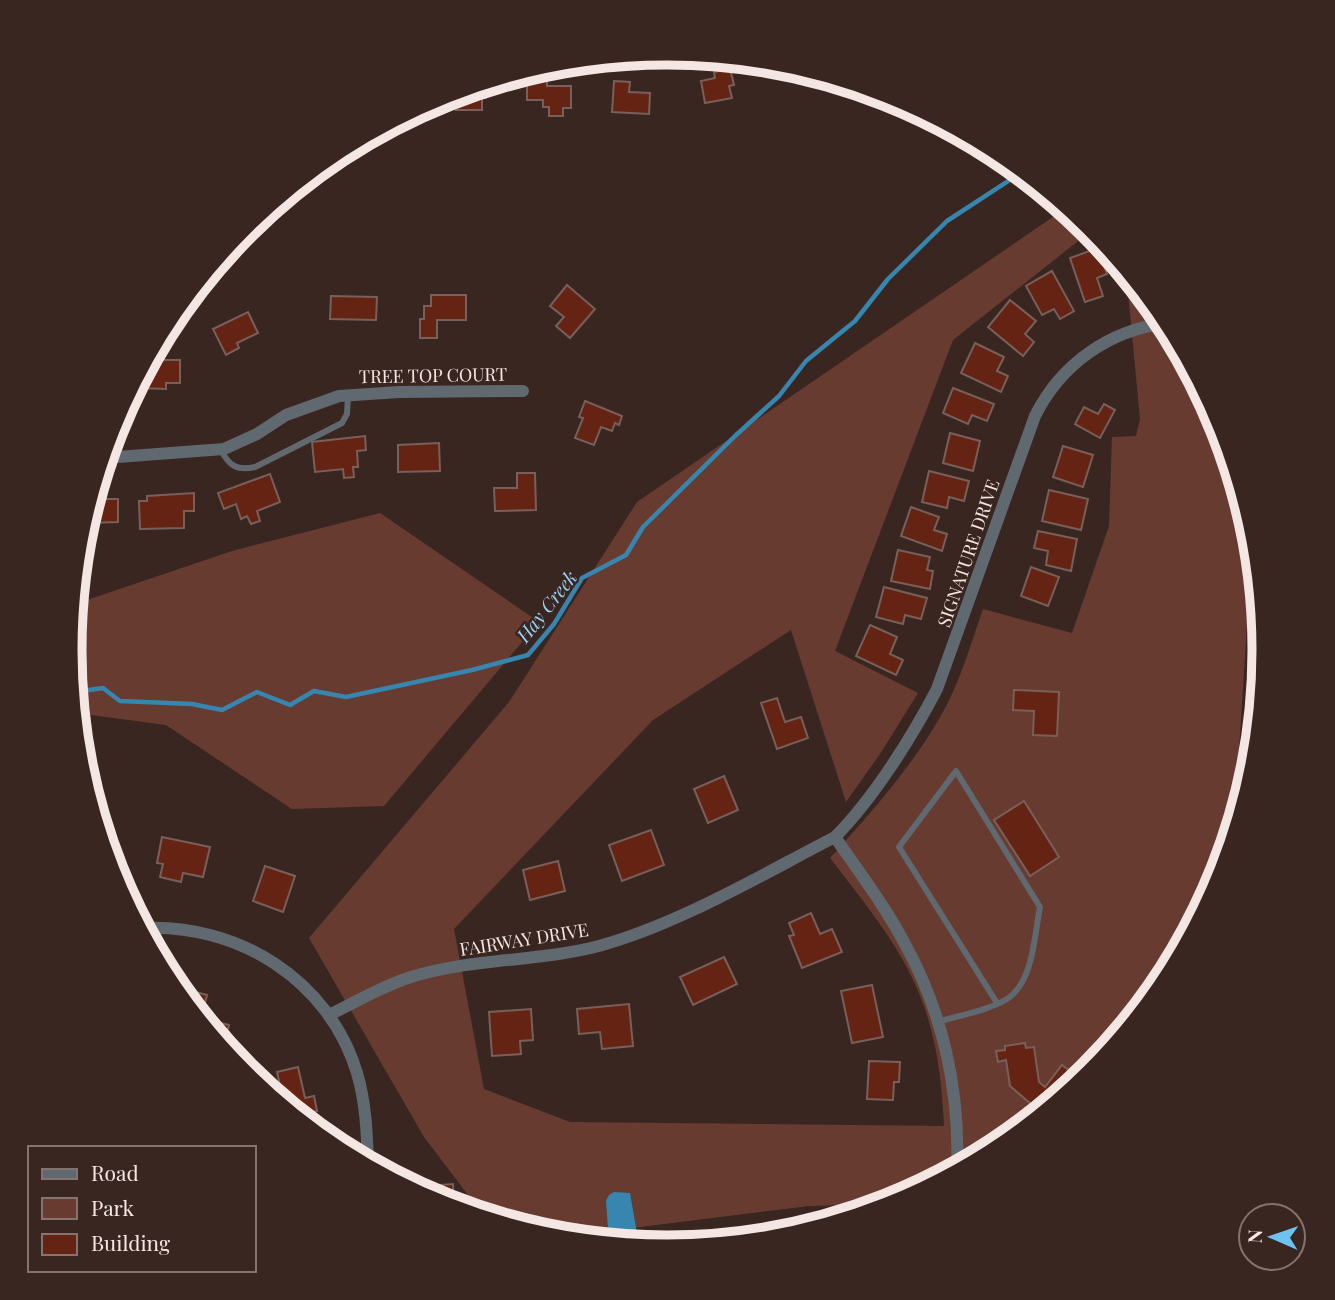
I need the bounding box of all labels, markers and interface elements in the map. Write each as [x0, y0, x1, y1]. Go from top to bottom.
street label: TREE TOP COURT [359, 362, 507, 388]
street label: SIGNATURE DRIVE [931, 476, 1005, 630]
water label: Hay Creek [509, 565, 582, 648]
street label: FAIRWAY DRIVE [458, 917, 590, 961]
legend [28, 1146, 256, 1272]
text: Road [91, 1158, 139, 1186]
text: Park [91, 1193, 135, 1221]
north arrow [1237, 1202, 1307, 1272]
text: Building [91, 1228, 170, 1256]
text: N [1241, 1229, 1267, 1244]

